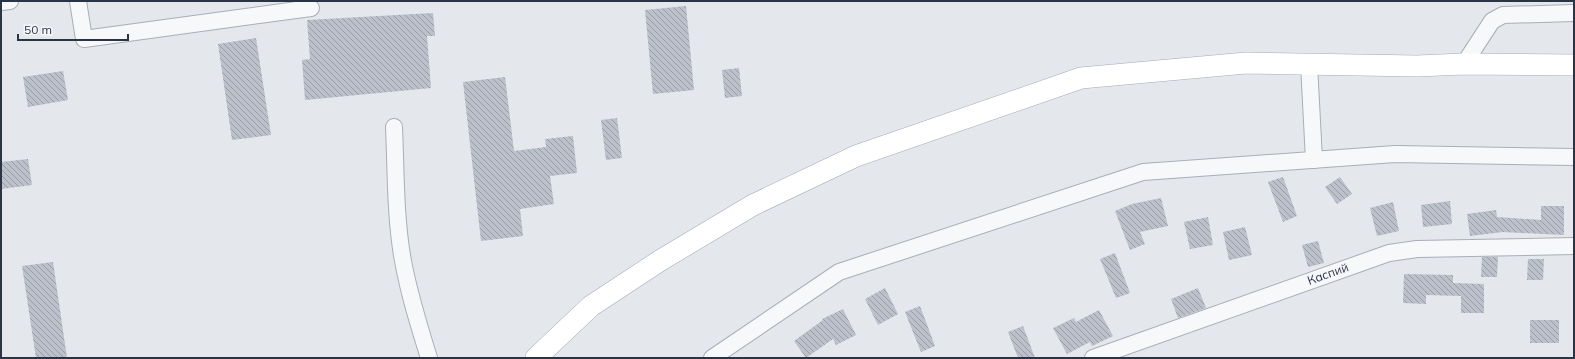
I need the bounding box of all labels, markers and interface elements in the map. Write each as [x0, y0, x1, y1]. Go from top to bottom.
scale bar [18, 16, 128, 42]
text: 50 m [24, 22, 52, 37]
street label: Каспий [1305, 259, 1350, 288]

